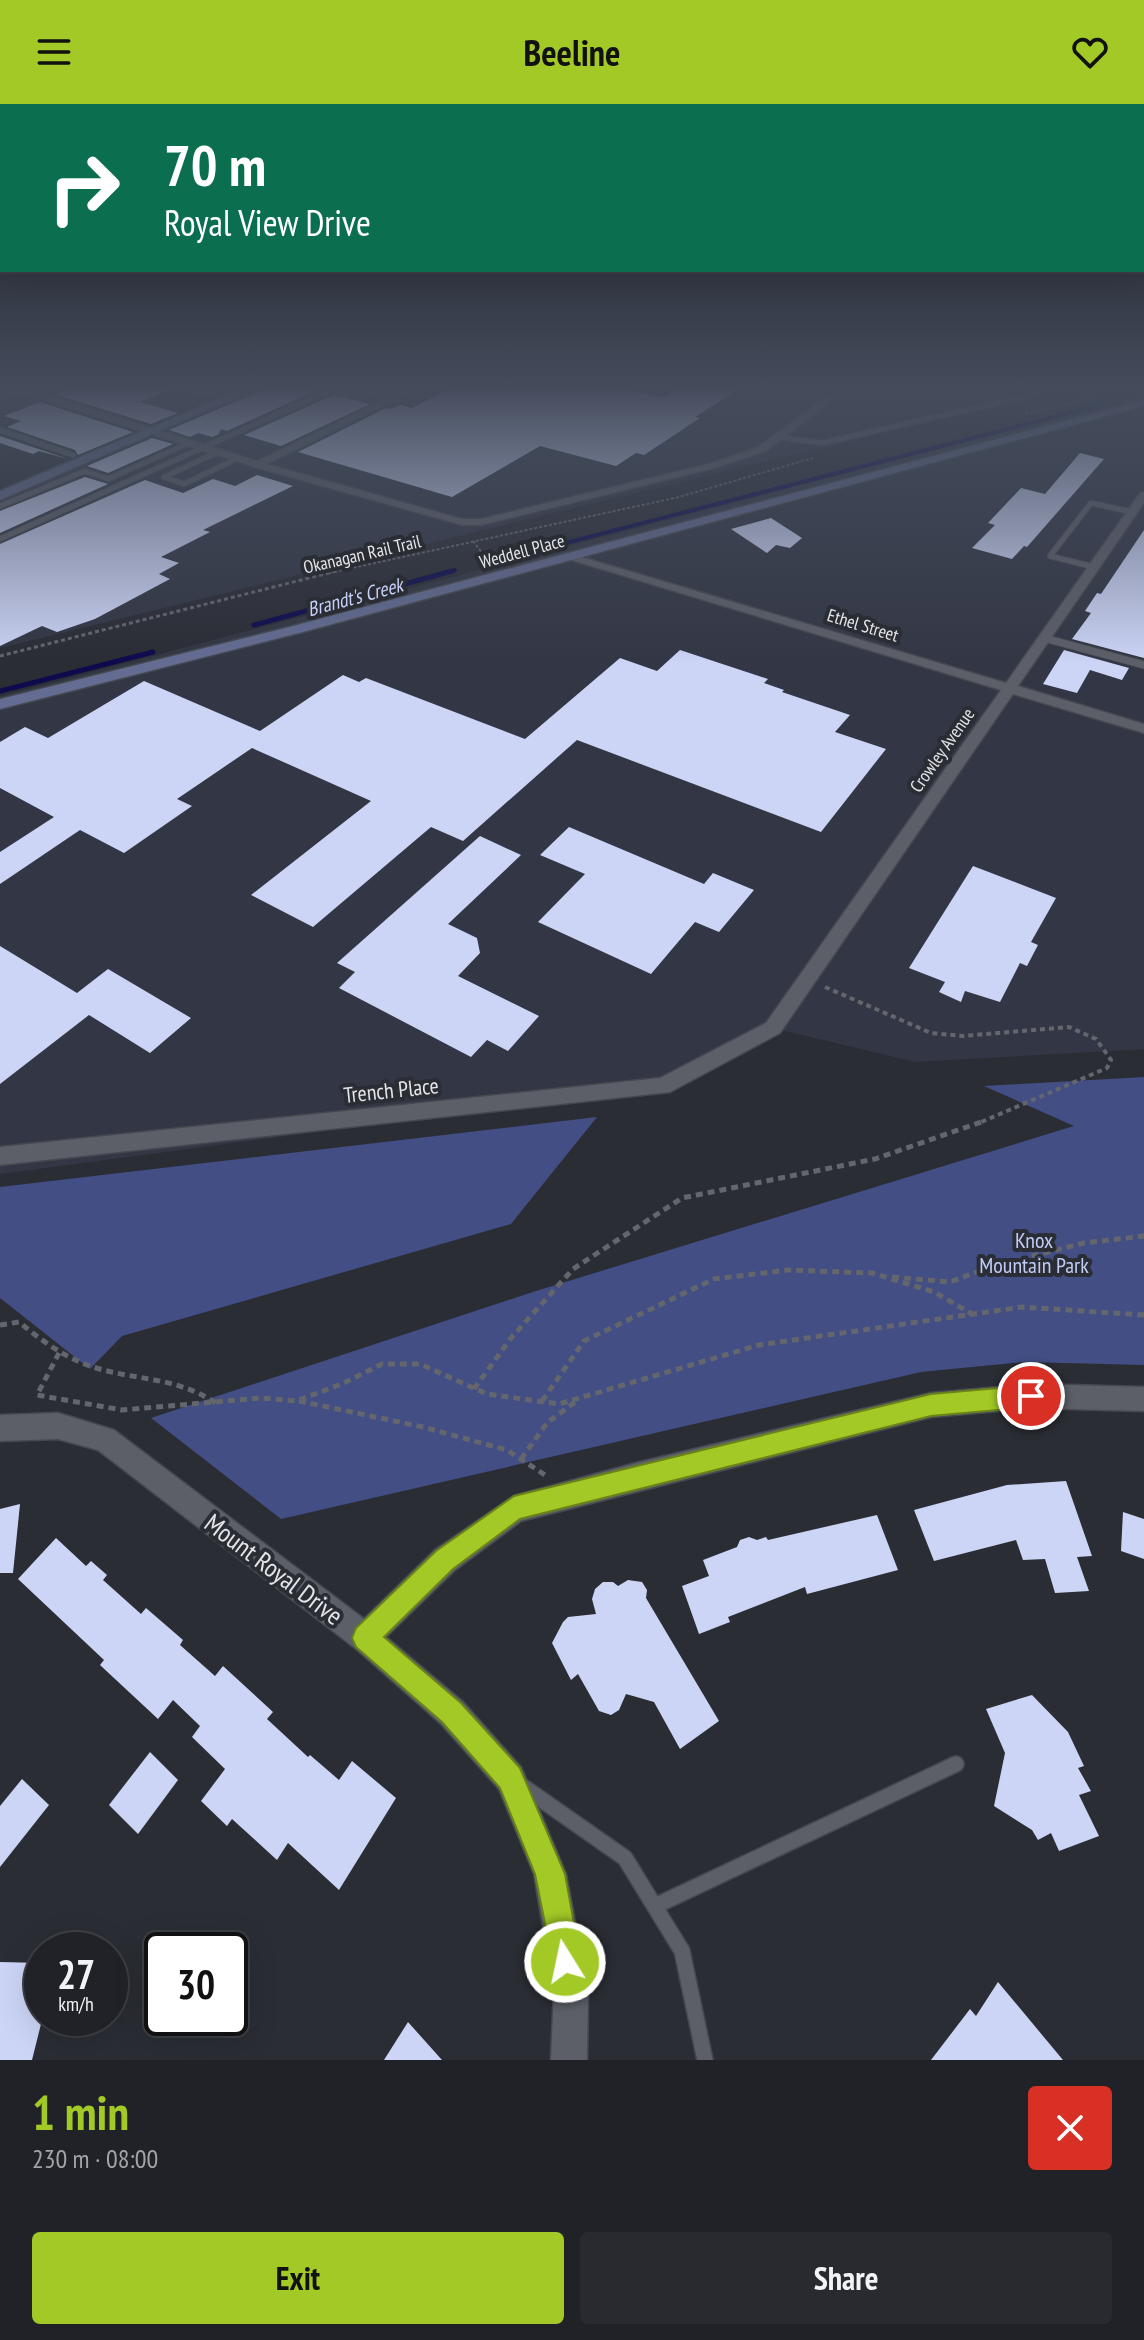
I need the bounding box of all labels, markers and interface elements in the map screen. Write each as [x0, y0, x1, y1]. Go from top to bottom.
text: Beeline [524, 29, 620, 76]
icon: menu [32, 30, 76, 74]
icon: heart [1068, 30, 1112, 74]
text: 70 m [164, 129, 266, 201]
icon: right [32, 136, 136, 240]
text: Royal View Drive [164, 199, 371, 246]
street label: Okanagan Rail Trail [301, 529, 424, 579]
street label: Weddell Place [477, 529, 567, 573]
water label: Brandt's Creek [304, 571, 408, 622]
street label: Ethel Street [825, 603, 901, 647]
street label: Crowley Avenue [905, 703, 979, 797]
street label: Trench Place [342, 1071, 440, 1109]
park label: Knox Mountain Park [979, 1226, 1089, 1279]
pin [997, 1362, 1065, 1430]
icon: arrive [1009, 1374, 1053, 1418]
street label: Mount Royal Drive [198, 1506, 350, 1632]
position arrow [523, 1920, 607, 2004]
speed limit sign: 30 [144, 1932, 248, 2036]
text: 27 [57, 1948, 95, 2000]
text: km/h [58, 1991, 94, 2017]
text: 1 min [32, 2081, 129, 2143]
button: close [1028, 2086, 1112, 2170]
text: 230 m · 08:00 [32, 2142, 158, 2175]
button: Exit [32, 2232, 564, 2324]
button: Share [580, 2232, 1112, 2324]

